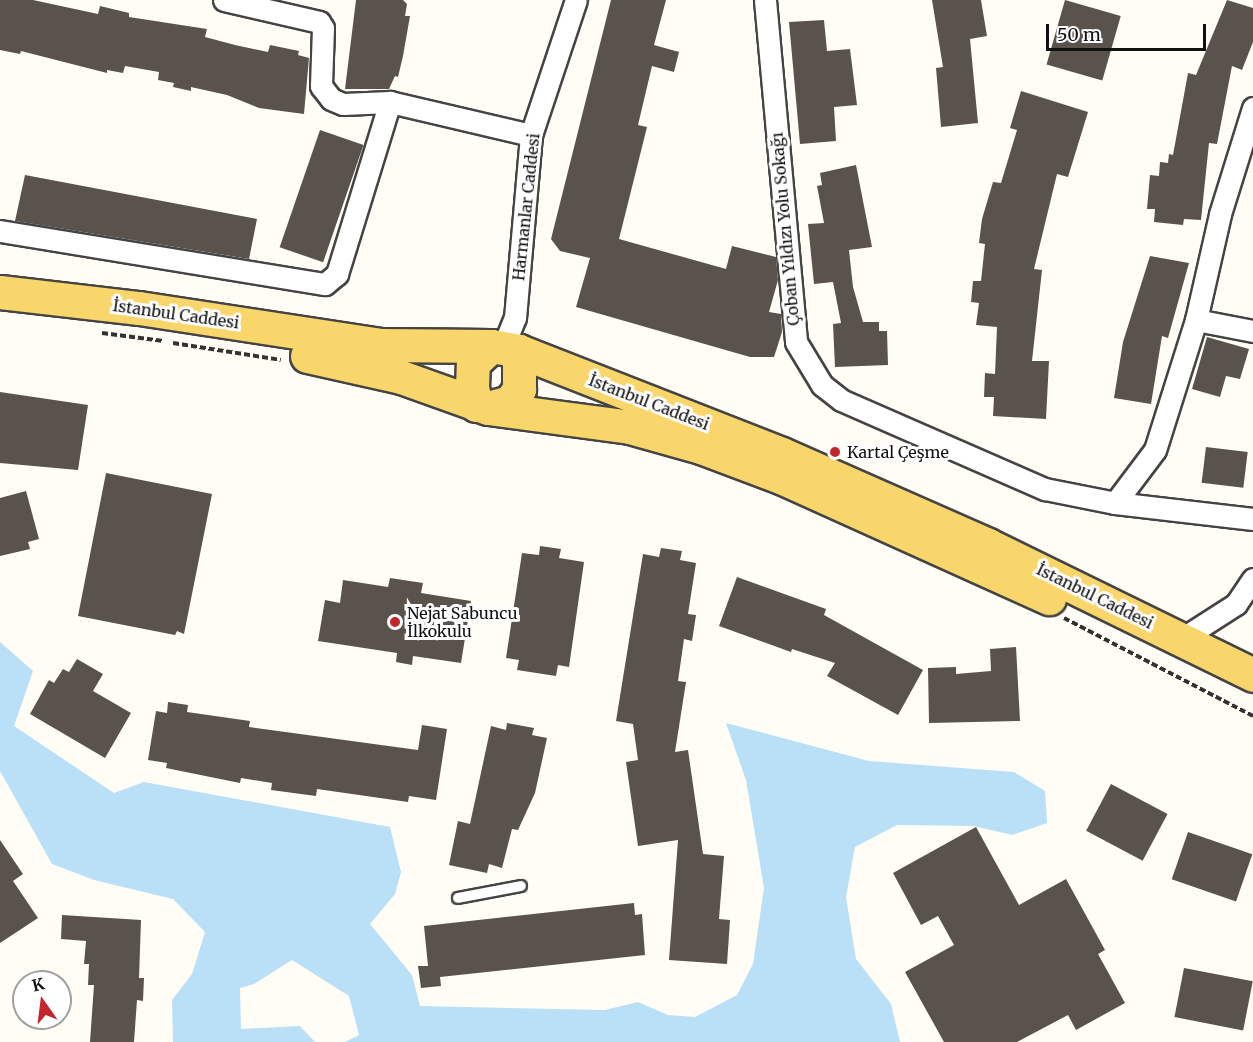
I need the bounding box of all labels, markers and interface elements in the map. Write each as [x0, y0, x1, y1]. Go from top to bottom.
scale bar [1049, 12, 1210, 50]
text: 50 m [1057, 23, 1101, 46]
street label: Harmanlar Caddesi [509, 132, 543, 282]
street label: Çoban Yıldızı Yolu Sokağı [767, 132, 803, 326]
street label: İstanbul Caddesi [112, 296, 240, 332]
street label: İstanbul Caddesi [586, 370, 712, 434]
place label: Kartal Çeşme [847, 442, 949, 462]
marker: Kartal Çeşme [828, 445, 842, 459]
street label: İstanbul Caddesi [1034, 559, 1156, 633]
place label: Nejat Sabuncu İlkokulu [407, 603, 517, 641]
marker: Nejat Sabuncu İlkokulu [388, 615, 402, 629]
north arrow [12, 970, 72, 1030]
text: K [30, 973, 46, 996]

